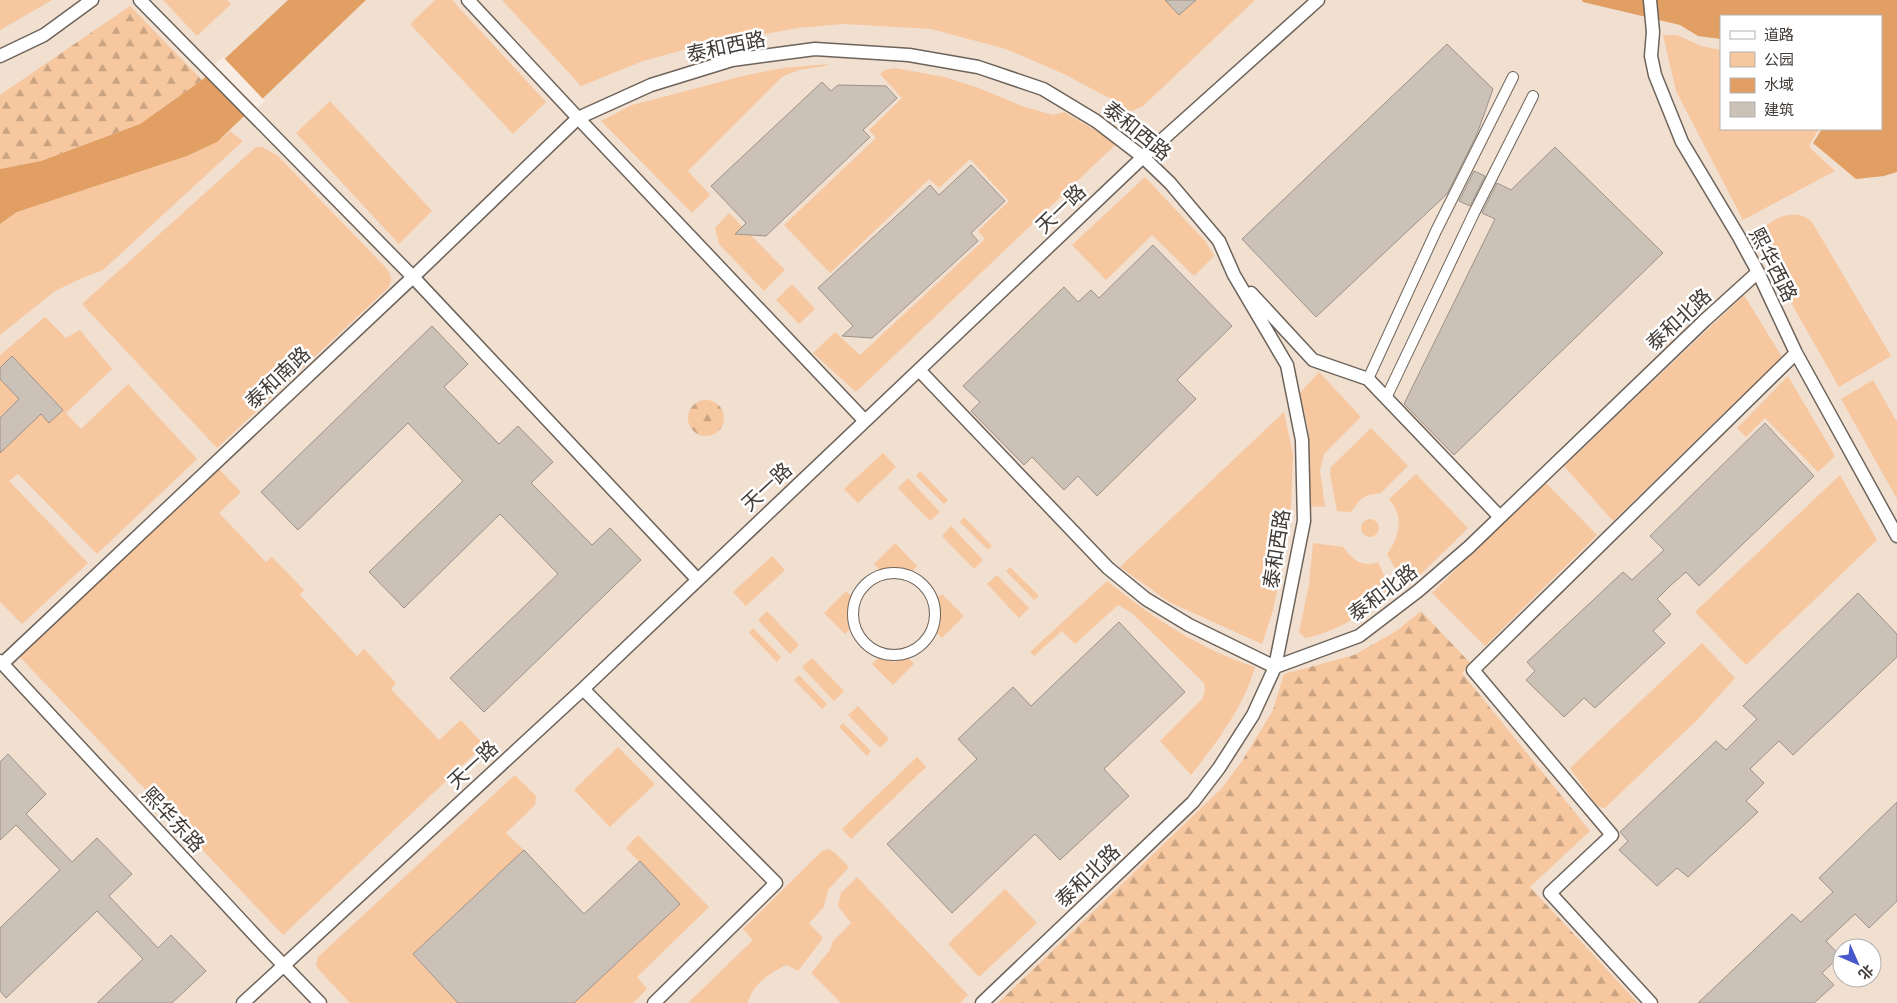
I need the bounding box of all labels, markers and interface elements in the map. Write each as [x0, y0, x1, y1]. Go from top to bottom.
legend [1720, 15, 1882, 130]
text: 道路 [1764, 24, 1794, 46]
street label: 泰和西路 [684, 25, 768, 69]
text: 公园 [1764, 49, 1794, 71]
text: 水域 [1764, 74, 1794, 96]
street label: 泰和西路 [1097, 95, 1177, 167]
text: 建筑 [1764, 99, 1794, 121]
street label: 天一路 [1029, 178, 1093, 240]
street label: 熙华西路 [1742, 223, 1804, 307]
street label: 泰和北路 [1640, 282, 1718, 358]
street label: 泰和南路 [239, 340, 317, 416]
street label: 天一路 [735, 456, 799, 518]
street label: 泰和西路 [1256, 507, 1298, 591]
street label: 泰和北路 [1342, 557, 1424, 629]
street label: 天一路 [441, 734, 505, 796]
street label: 熙华东路 [135, 781, 211, 859]
street label: 泰和北路 [1049, 838, 1127, 914]
north arrow [1832, 938, 1882, 988]
text: 北 [1854, 960, 1878, 984]

